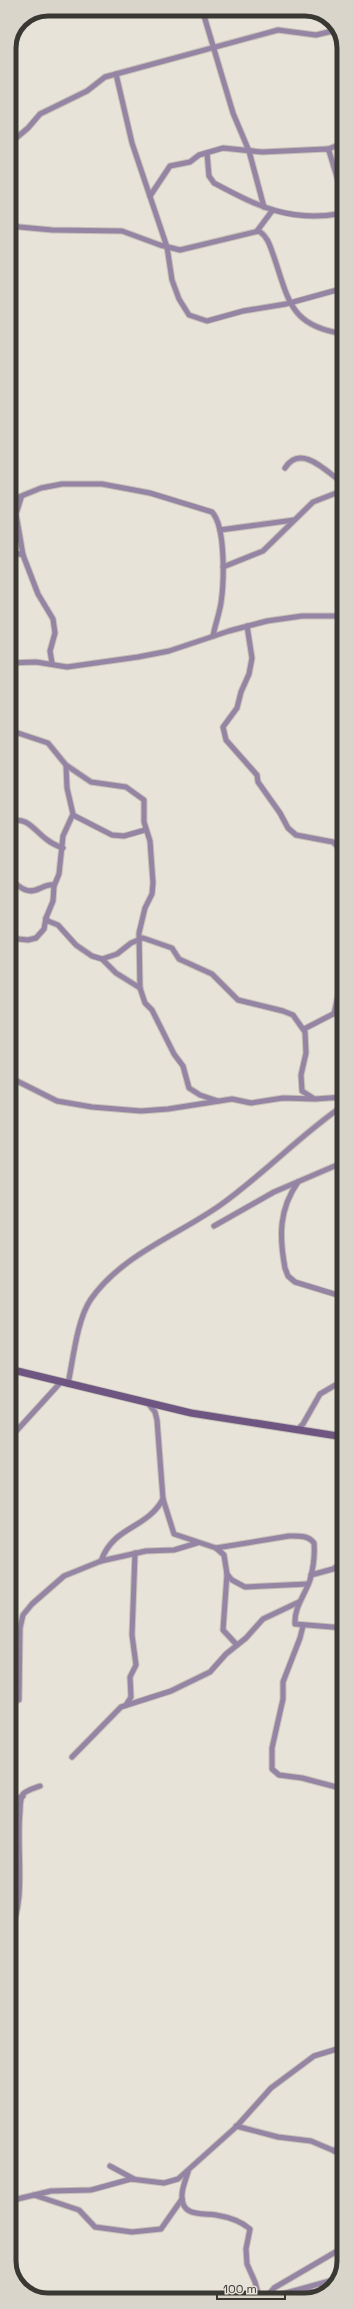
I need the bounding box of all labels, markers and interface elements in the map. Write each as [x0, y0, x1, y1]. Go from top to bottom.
scale bar [217, 2275, 285, 2301]
text: 100 m [223, 2281, 257, 2297]

